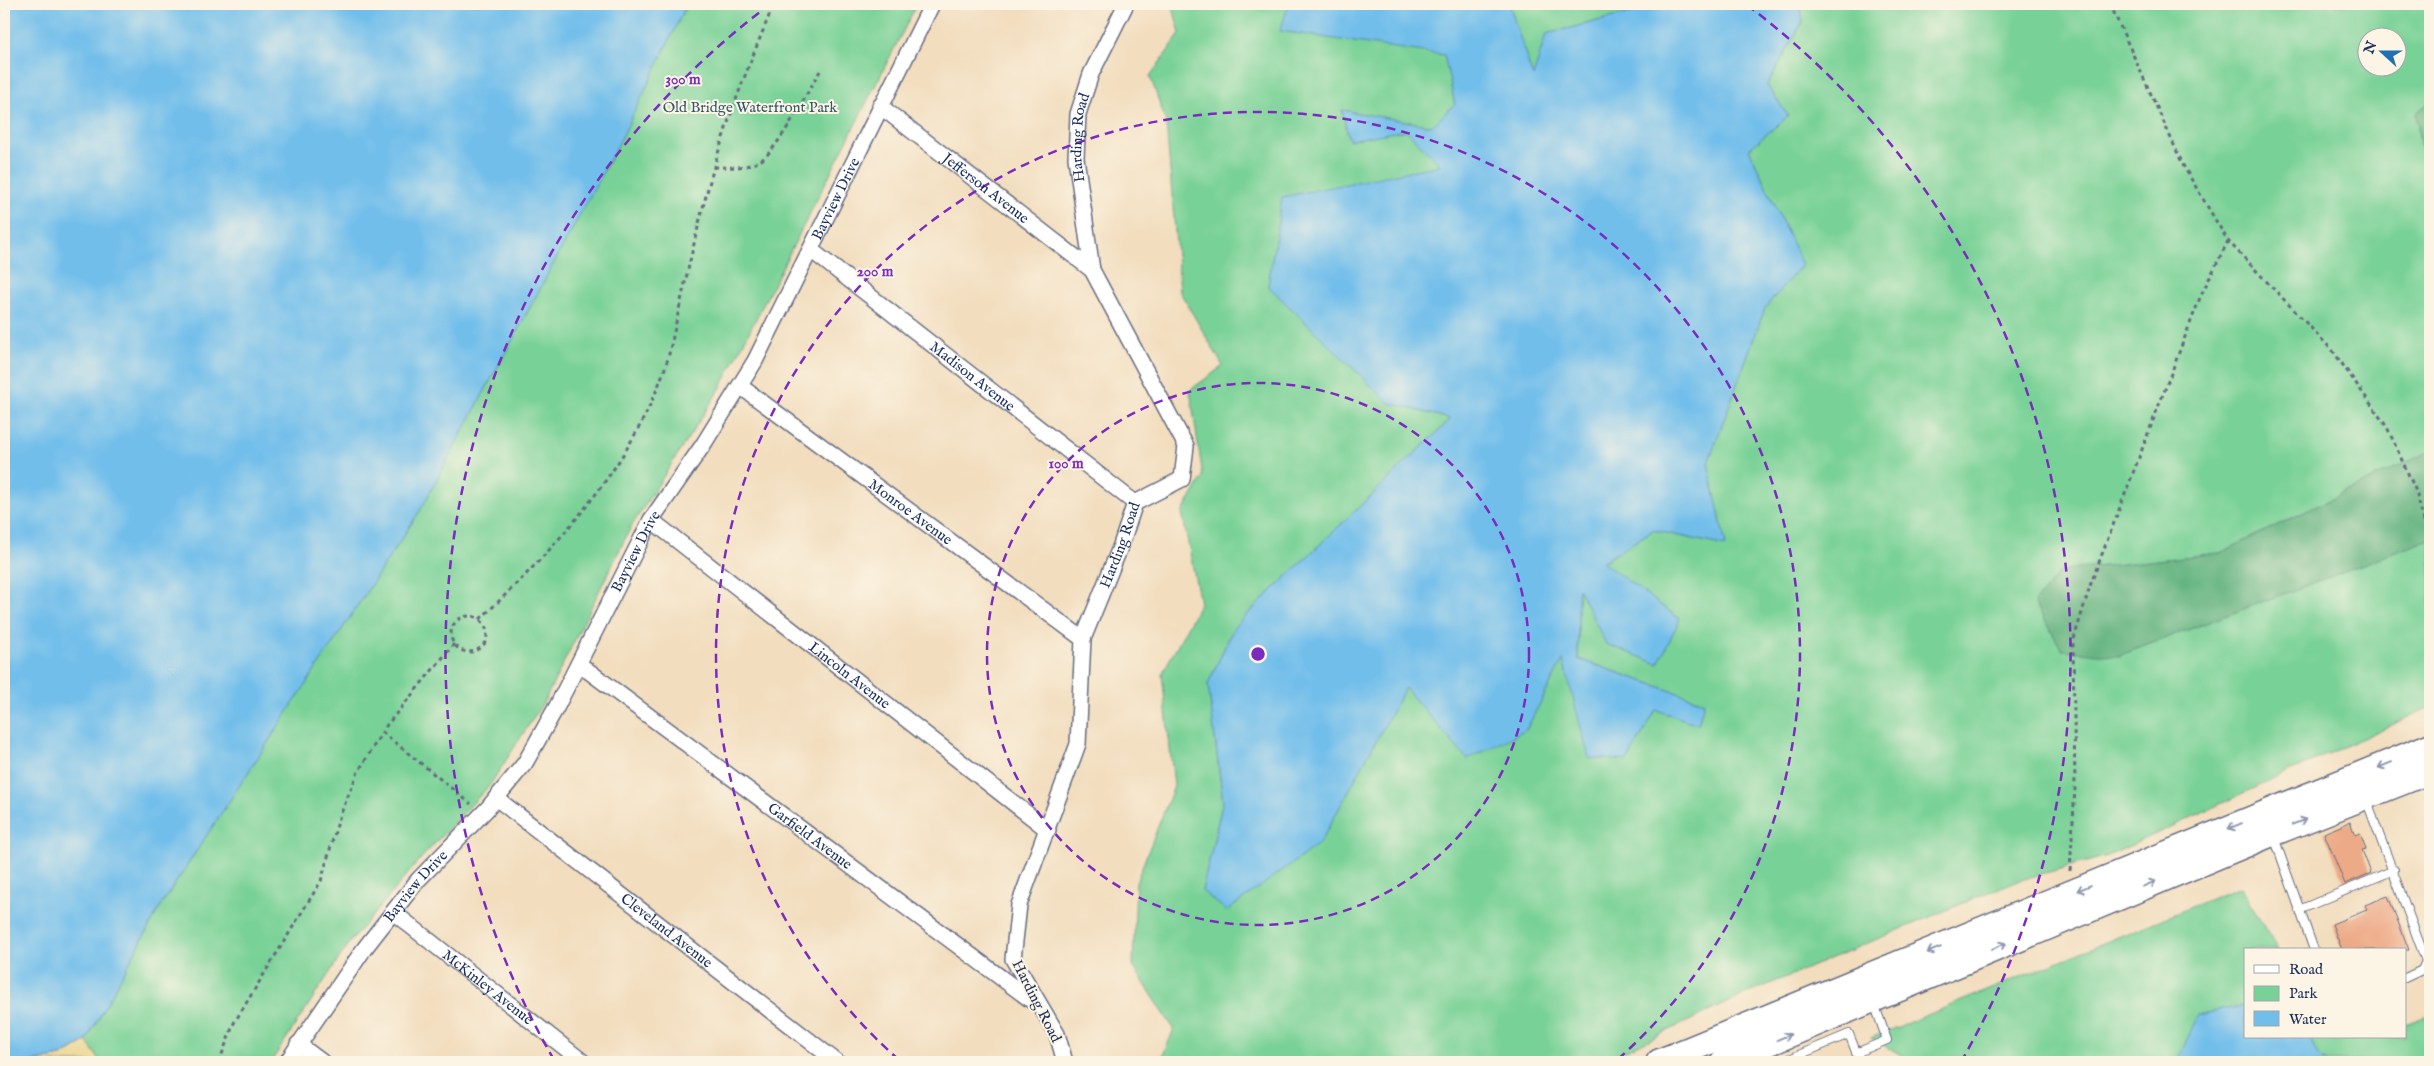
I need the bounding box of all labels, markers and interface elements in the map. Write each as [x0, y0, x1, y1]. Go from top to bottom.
north arrow [2356, 28, 2406, 78]
text: N [2360, 39, 2381, 58]
text: 300 m [665, 70, 701, 89]
street label: Harding Road [1067, 90, 1095, 183]
park label: Old Bridge Waterfront Park [663, 98, 838, 117]
street label: Jefferson Avenue [937, 148, 1033, 228]
street label: Bayview Drive [808, 155, 864, 243]
text: 200 m [857, 262, 894, 281]
street label: Madison Avenue [926, 337, 1019, 416]
text: 100 m [1048, 454, 1084, 473]
street label: Monroe Avenue [865, 475, 956, 550]
street label: Harding Road [1096, 499, 1145, 591]
street label: Bayview Drive [607, 507, 665, 595]
street label: Lincoln Avenue [805, 638, 894, 713]
centre of rings [1249, 645, 1267, 663]
one-way arrow [2378, 760, 2393, 770]
street label: Garfield Avenue [764, 799, 856, 874]
one-way arrow [2291, 817, 2306, 827]
one-way arrow [2228, 822, 2243, 832]
street label: Bayview Drive [379, 846, 452, 926]
one-way arrow [2141, 879, 2156, 888]
one-way arrow [2077, 884, 2092, 893]
street label: Cleveland Avenue [617, 889, 716, 972]
one-way arrow [1991, 941, 2006, 951]
one-way arrow [1927, 945, 1942, 955]
street label: McKinley Avenue [438, 946, 537, 1029]
legend [2244, 948, 2406, 1038]
street label: Harding Road [1008, 957, 1066, 1047]
text: Road [2289, 960, 2324, 979]
text: Park [2289, 984, 2319, 1003]
text: Water [2289, 1010, 2327, 1029]
one-way arrow [1776, 1031, 1791, 1041]

